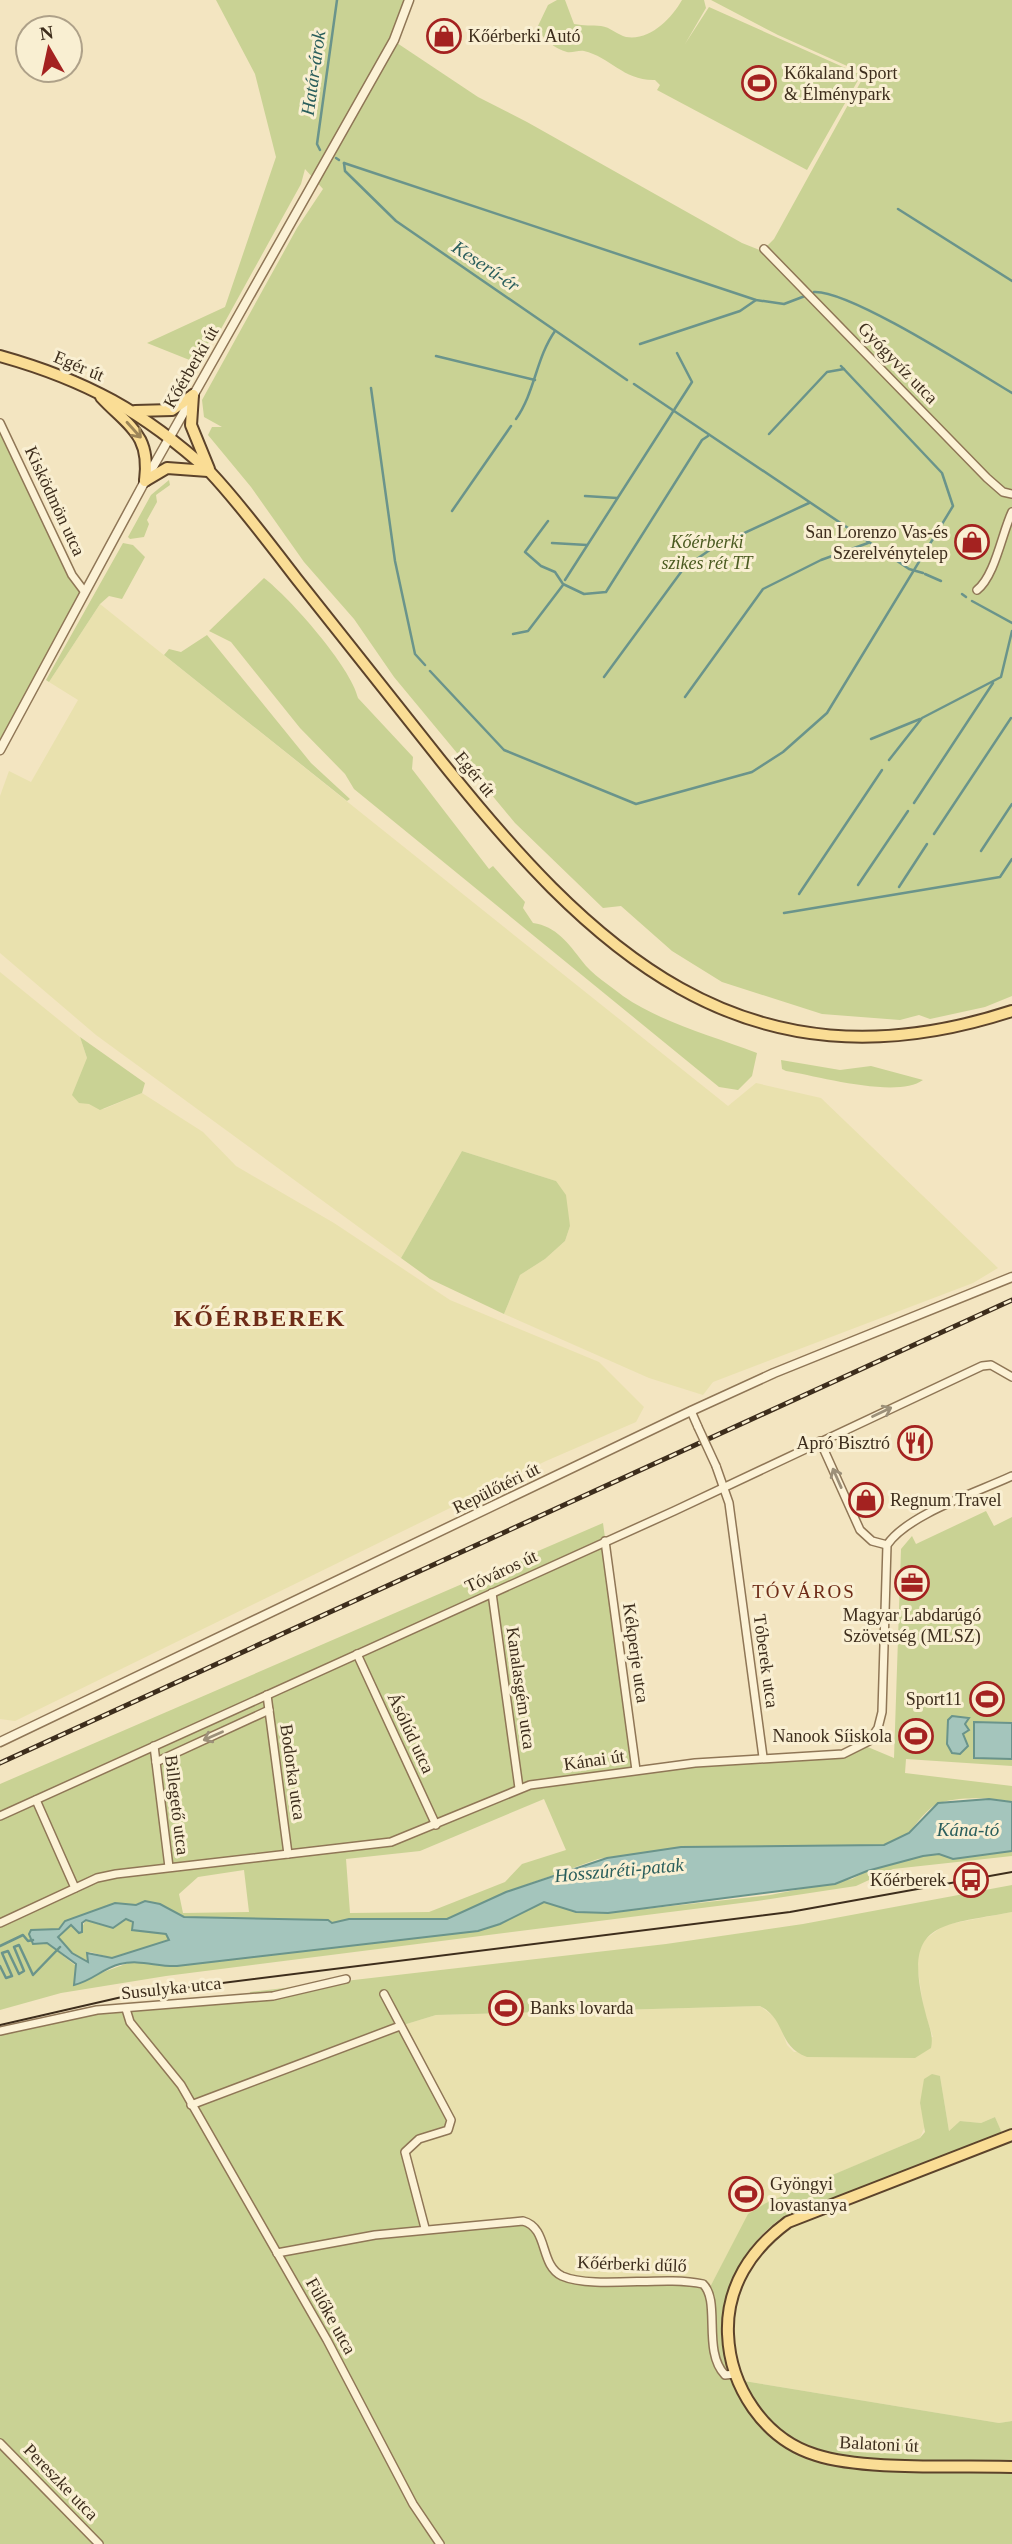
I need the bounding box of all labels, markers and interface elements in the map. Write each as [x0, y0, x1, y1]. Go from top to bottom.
north arrow [14, 14, 84, 84]
shop icon: Kőérberki Autó [425, 17, 463, 55]
text: N [38, 21, 55, 44]
place label: Kőérberki Autó [468, 26, 580, 46]
water label: Határ-árok [297, 29, 329, 118]
place label: Kőkaland Sport & Élménypark [784, 63, 897, 104]
sports icon: Kőkaland Sport & Élménypark [740, 64, 778, 102]
water label: Keserű-ér [448, 235, 524, 296]
street label: Gyógyvíz utca [854, 318, 942, 408]
street label: Kőérberki út [159, 322, 223, 412]
street label: Egér út [51, 347, 107, 385]
one-way arrow [125, 421, 142, 438]
street label: Kisködmön utca [21, 443, 89, 559]
place label: San Lorenzo Vas-és Szerelvénytelep [805, 522, 948, 563]
shop icon: San Lorenzo Vas-és Szerelvénytelep [953, 523, 991, 561]
park label: Kőérberki szikes rét TT [661, 532, 754, 573]
street label: Egér út [451, 747, 499, 801]
district label: KŐÉRBEREK [174, 1305, 346, 1331]
one-way arrow [871, 1405, 892, 1418]
restaurant icon: Apró Bisztró [896, 1424, 934, 1462]
place label: Apró Bisztró [797, 1433, 890, 1453]
street label: Repülőtéri út [449, 1458, 543, 1518]
one-way arrow [830, 1468, 843, 1489]
shop icon: Regnum Travel [847, 1481, 885, 1519]
place label: Regnum Travel [890, 1490, 1002, 1510]
street label: Tóváros út [462, 1546, 540, 1596]
office icon: Magyar Labdarúgó Szövetség (MLSZ) [893, 1564, 931, 1602]
district label: TÓVÁROS [752, 1581, 856, 1602]
street label: Kékperje utca [619, 1602, 653, 1704]
place label: Magyar Labdarúgó Szövetség (MLSZ) [843, 1605, 981, 1647]
street label: Tóberek utca [750, 1613, 782, 1709]
street label: Kanalasgém utca [503, 1625, 539, 1751]
sports icon: Sport11 [968, 1680, 1006, 1718]
street label: Ásólúd utca [384, 1689, 439, 1776]
place label: Sport11 [906, 1689, 962, 1709]
sports icon: Nanook Síiskola [897, 1717, 935, 1755]
street label: Bodorka utca [276, 1723, 310, 1821]
place label: Nanook Síiskola [773, 1726, 892, 1746]
one-way arrow [202, 1730, 224, 1743]
street label: Kánai út [562, 1746, 626, 1774]
street label: Billegető utca [161, 1754, 193, 1856]
water label: Kána-tó [936, 1819, 1000, 1840]
water label: Hosszúréti-patak [552, 1854, 685, 1886]
bus stop icon: Kőérberek [952, 1861, 990, 1899]
place label: Kőérberek [870, 1870, 946, 1890]
street label: Susulyka utca [120, 1973, 222, 2003]
sports icon: Banks lovarda [487, 1989, 525, 2027]
place label: Banks lovarda [530, 1998, 633, 2018]
place label: Gyöngyi lovastanya [770, 2174, 847, 2215]
sports icon: Gyöngyi lovastanya [727, 2175, 765, 2213]
street label: Kőérberki dűlő [577, 2252, 687, 2276]
street label: Fülőke utca [302, 2274, 360, 2358]
street label: Balatoni út [839, 2432, 919, 2456]
street label: Pereszke utca [20, 2440, 102, 2524]

